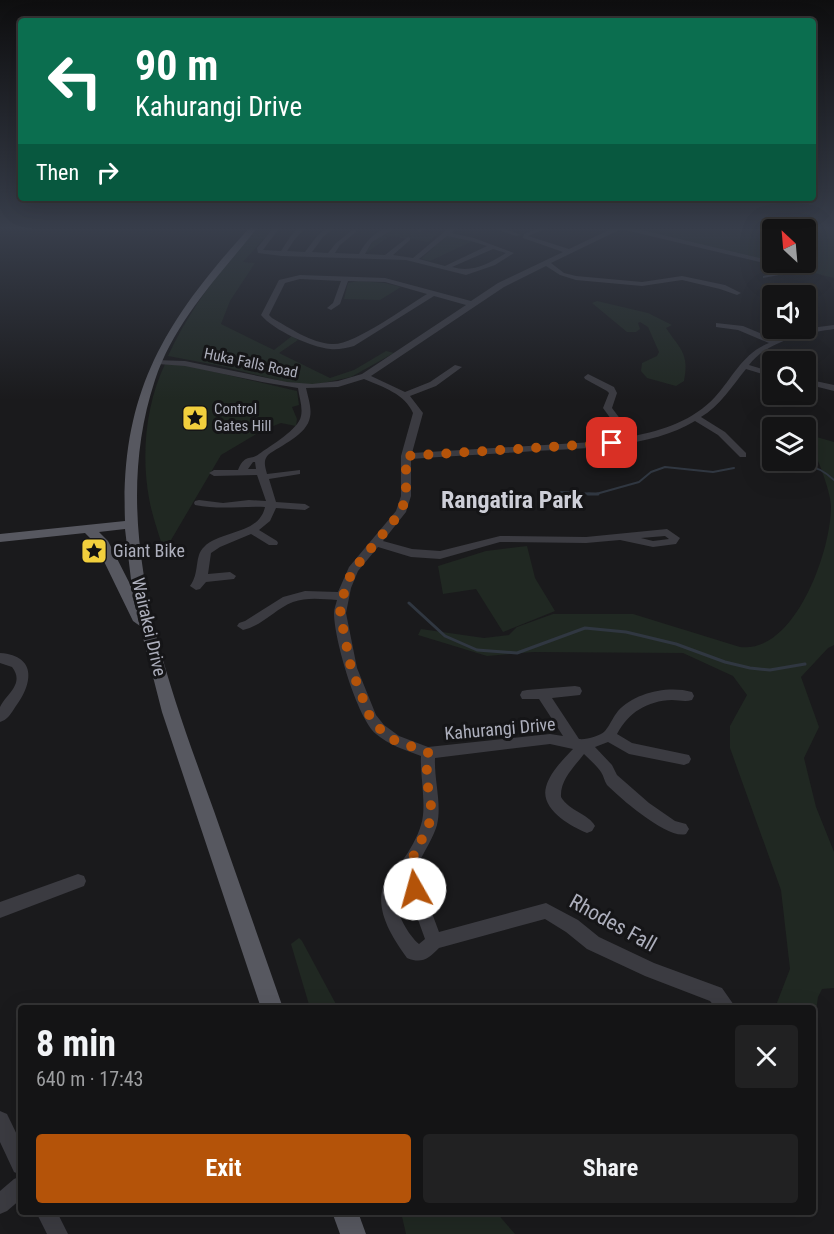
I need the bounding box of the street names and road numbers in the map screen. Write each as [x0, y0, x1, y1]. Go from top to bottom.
street label: Huka Falls Road [202, 344, 300, 382]
street label: Wairakei Drive [128, 576, 171, 678]
street label: Kahurangi Drive [444, 713, 556, 744]
street label: Rhodes Fall [565, 889, 661, 957]

